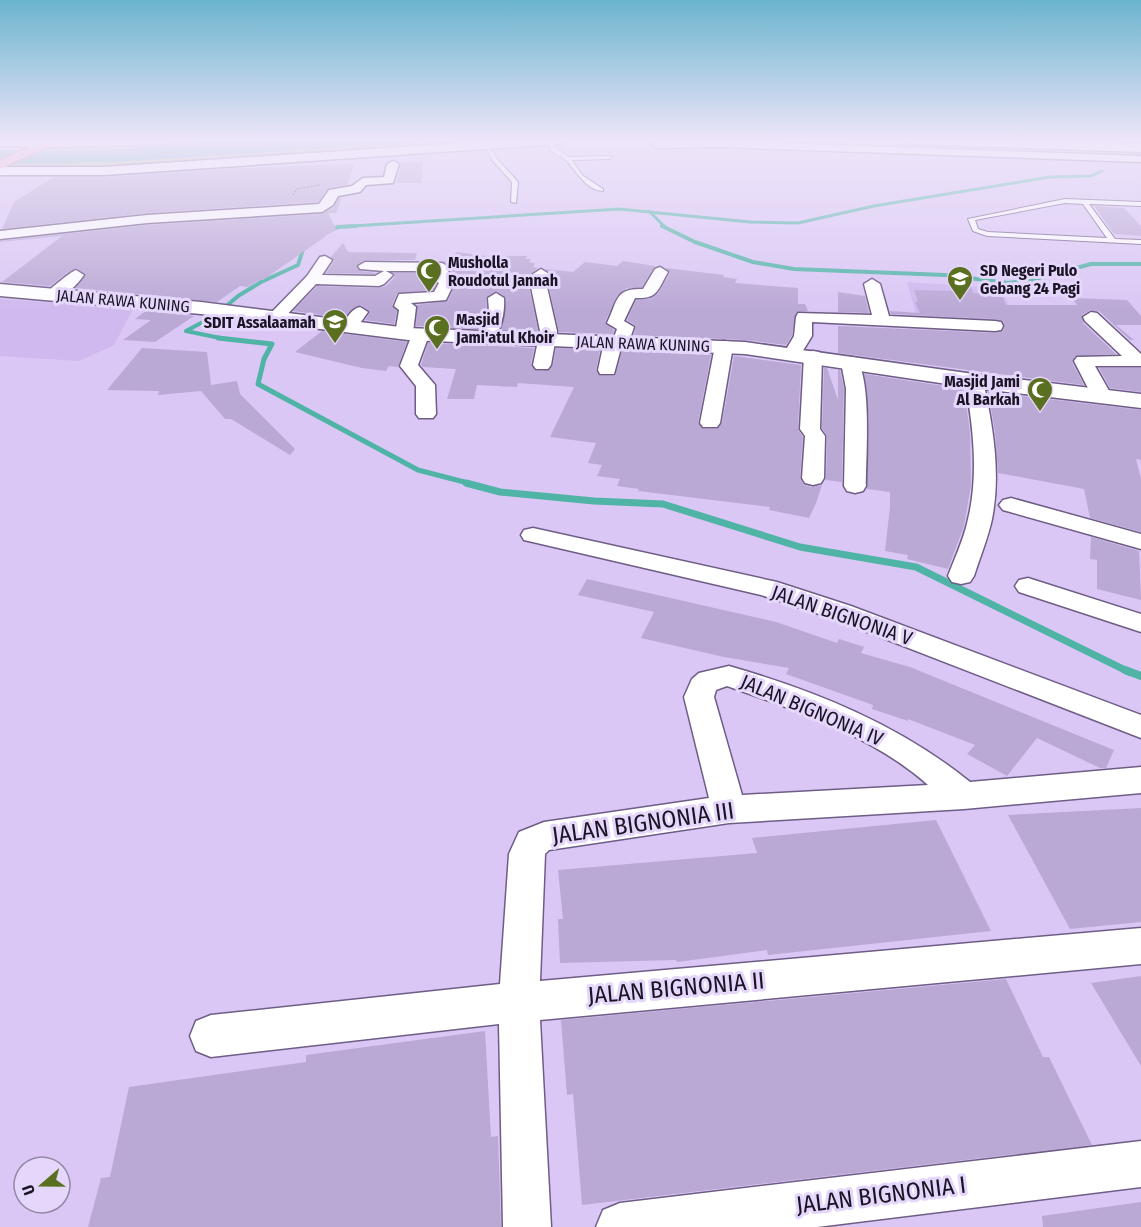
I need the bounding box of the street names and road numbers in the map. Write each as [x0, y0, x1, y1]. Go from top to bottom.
street label: JALAN RAWA KUNING [56, 286, 190, 316]
street label: JALAN RAWA KUNING [576, 332, 710, 356]
street label: JALAN BIGNONIA V [768, 580, 916, 651]
street label: JALAN BIGNONIA IV [737, 669, 888, 751]
street label: JALAN BIGNONIA III [550, 796, 736, 850]
street label: JALAN BIGNONIA II [587, 966, 765, 1010]
street label: JALAN BIGNONIA I [795, 1171, 967, 1219]

